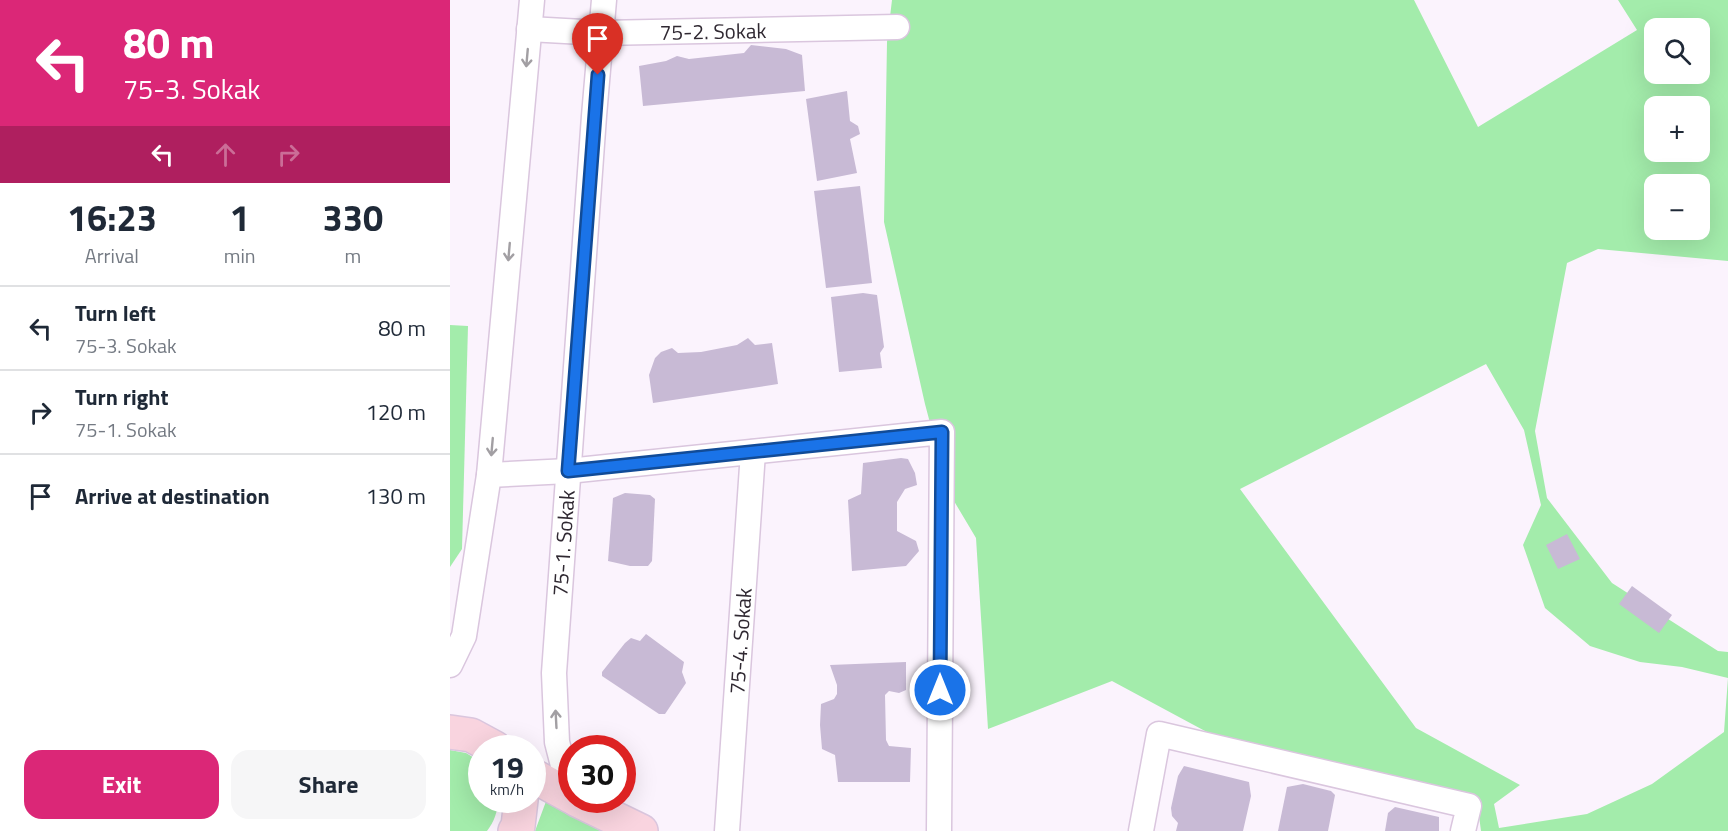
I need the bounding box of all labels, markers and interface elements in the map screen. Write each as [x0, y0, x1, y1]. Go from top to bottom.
text: 80 m [123, 10, 215, 74]
pin [572, 13, 623, 75]
street label: 75-2. Sokak [659, 14, 767, 48]
map controls [1644, 18, 1710, 240]
button: search [1644, 18, 1710, 84]
icon: arrive [581, 22, 614, 55]
icon: left [24, 24, 102, 102]
one-way arrow [521, 48, 532, 68]
text: 75-3. Sokak [123, 68, 260, 109]
button: + [1644, 96, 1710, 162]
icon: left [146, 138, 179, 171]
icon: ahead [209, 138, 242, 171]
icon: right [272, 138, 305, 171]
button: − [1644, 174, 1710, 240]
text: 16:23 [67, 190, 157, 245]
text: 1 [230, 190, 250, 245]
text: 330 [323, 190, 383, 245]
text: Arrival [85, 240, 139, 271]
text: min [224, 240, 256, 271]
text: m [344, 240, 361, 271]
one-way arrow [503, 242, 514, 262]
text: Turn left [75, 296, 156, 330]
text: 80 m [378, 311, 426, 345]
icon: left [24, 312, 57, 345]
text: 75-3. Sokak [75, 330, 177, 361]
text: Turn right [75, 380, 169, 414]
text: 120 m [366, 395, 426, 429]
icon: right [24, 396, 57, 429]
text: 75-1. Sokak [75, 414, 177, 445]
one-way arrow [486, 436, 497, 456]
text: Arrive at destination [75, 479, 270, 513]
text: 130 m [366, 479, 426, 513]
icon: arrive [24, 480, 57, 513]
street label: 75-1. Sokak [543, 489, 583, 597]
street label: 75-4. Sokak [720, 587, 760, 695]
position arrow [908, 658, 972, 722]
one-way arrow [551, 709, 562, 729]
speed limit sign: 30 [558, 735, 636, 813]
text: 19 [490, 744, 524, 790]
button: Exit [24, 750, 219, 819]
button: Share [231, 750, 426, 819]
text: km/h [490, 778, 524, 801]

